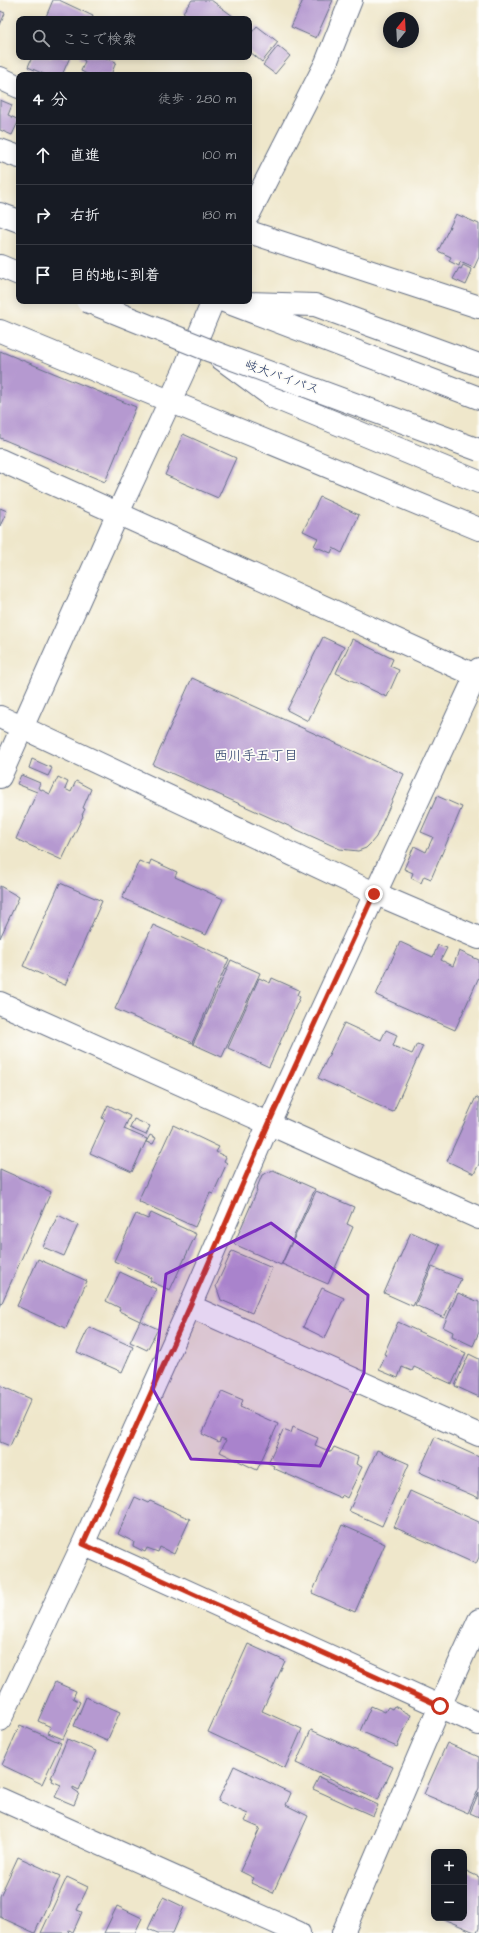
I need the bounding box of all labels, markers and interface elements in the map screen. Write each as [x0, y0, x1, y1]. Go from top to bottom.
north arrow [383, 12, 419, 48]
search box [16, 16, 252, 60]
icon: search [30, 27, 52, 49]
text: ここで検索 [62, 29, 137, 50]
text: 4 分 [32, 88, 67, 112]
text: 徒歩 · 280 m [158, 90, 236, 108]
icon: ahead [32, 144, 54, 166]
text: 直進 [70, 145, 100, 166]
text: 100 m [203, 146, 236, 164]
icon: right [32, 204, 54, 226]
text: 右折 [70, 205, 100, 226]
text: 180 m [202, 206, 236, 224]
icon: arrive [32, 264, 54, 286]
text: 目的地に到着 [70, 265, 160, 286]
street label: 岐大バイパス [242, 355, 322, 399]
district label: 西川手五丁目 [214, 746, 298, 766]
route end [365, 885, 383, 903]
route start [431, 1697, 449, 1715]
map controls [431, 1849, 467, 1921]
button: + [431, 1849, 467, 1885]
button: − [431, 1885, 467, 1921]

